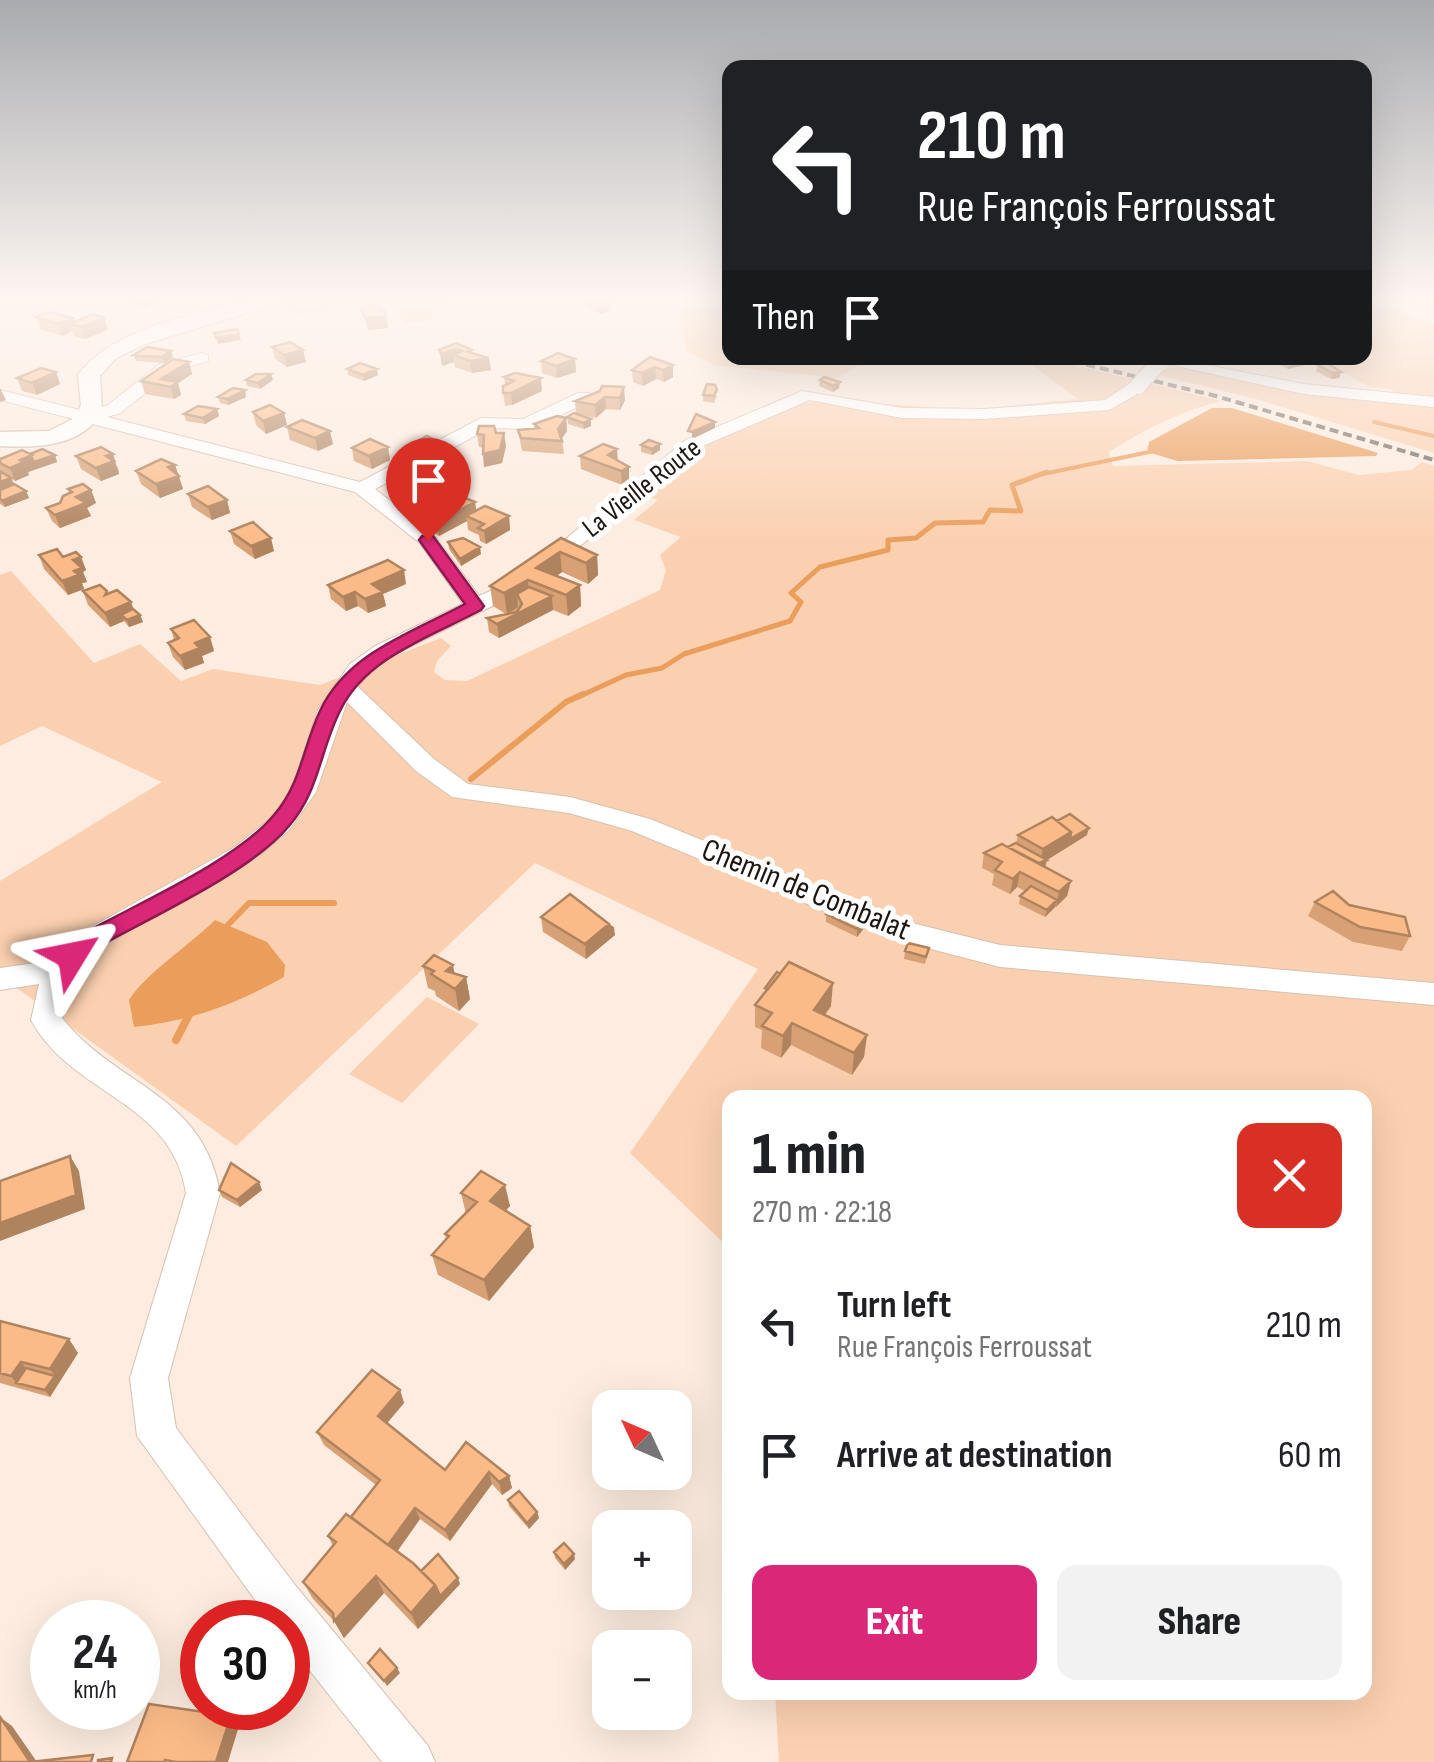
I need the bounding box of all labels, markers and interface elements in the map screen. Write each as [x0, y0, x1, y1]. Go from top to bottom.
text: 210 m [917, 95, 1066, 179]
icon: left [752, 100, 882, 230]
text: Rue François Ferroussat [917, 180, 1276, 235]
icon: arrive [835, 290, 890, 345]
text: Then [752, 295, 815, 340]
street label: La Vieille Route [576, 431, 708, 545]
pin [386, 438, 471, 541]
icon: arrive [401, 453, 456, 508]
street label: Chemin de Combalat [696, 830, 916, 950]
position arrow [20, 904, 124, 1008]
text: 1 min [752, 1119, 866, 1191]
button: close [1237, 1123, 1342, 1228]
text: 270 m · 22:18 [752, 1193, 892, 1232]
text: Turn left [837, 1283, 951, 1328]
icon: left [752, 1298, 807, 1353]
text: 210 m [1266, 1303, 1342, 1348]
text: Rue François Ferroussat [837, 1328, 1092, 1367]
north arrow [592, 1390, 692, 1490]
map controls [592, 1390, 692, 1730]
icon: arrive [752, 1428, 807, 1483]
text: Arrive at destination [837, 1433, 1112, 1478]
text: 60 m [1278, 1433, 1342, 1478]
button: + [592, 1510, 692, 1610]
button: Exit [752, 1565, 1037, 1680]
button: Share [1057, 1565, 1342, 1680]
speed limit sign: 30 [180, 1600, 310, 1730]
text: 24 [73, 1623, 117, 1683]
button: − [592, 1630, 692, 1730]
text: km/h [73, 1675, 117, 1706]

